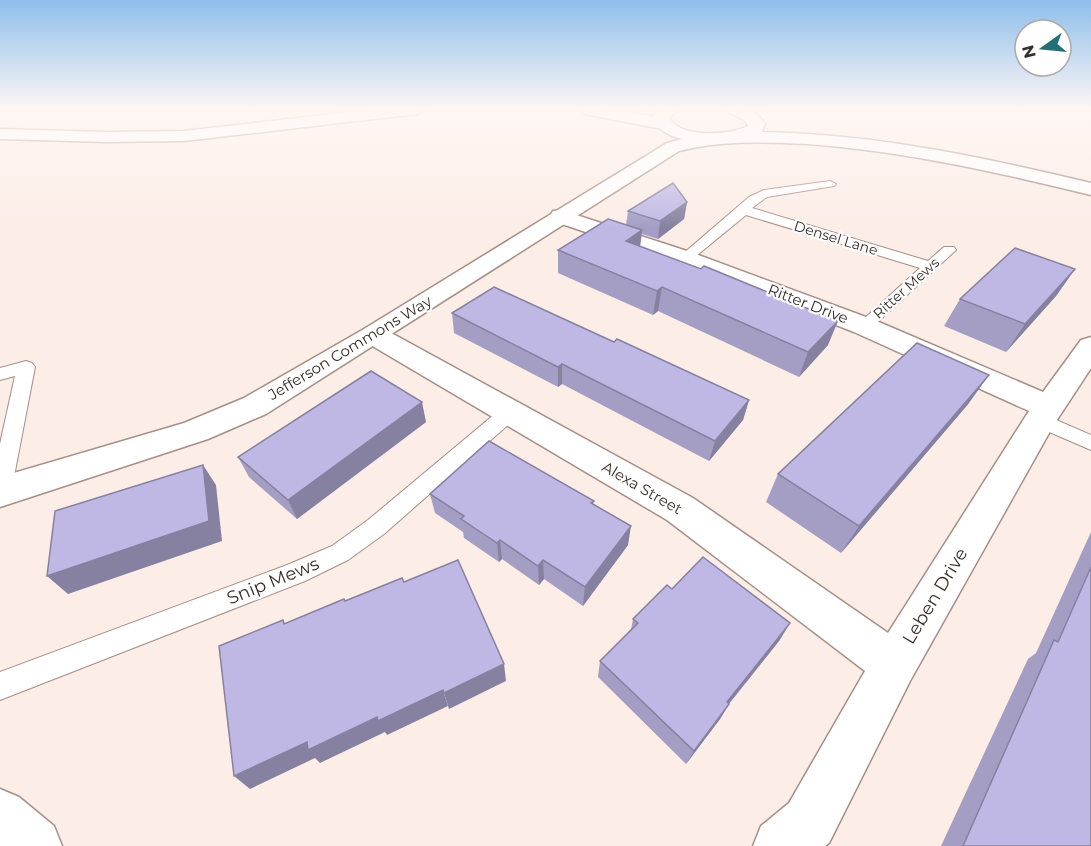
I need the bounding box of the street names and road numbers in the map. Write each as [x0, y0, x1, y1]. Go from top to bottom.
street label: Densel Lane [792, 217, 880, 259]
street label: Ritter Mews [869, 253, 943, 323]
street label: Ritter Drive [765, 279, 851, 328]
street label: Jefferson Commons Way [264, 291, 436, 404]
street label: Alexa Street [599, 457, 686, 518]
street label: Leben Drive [898, 544, 972, 648]
street label: Snip Mews [224, 552, 322, 609]

